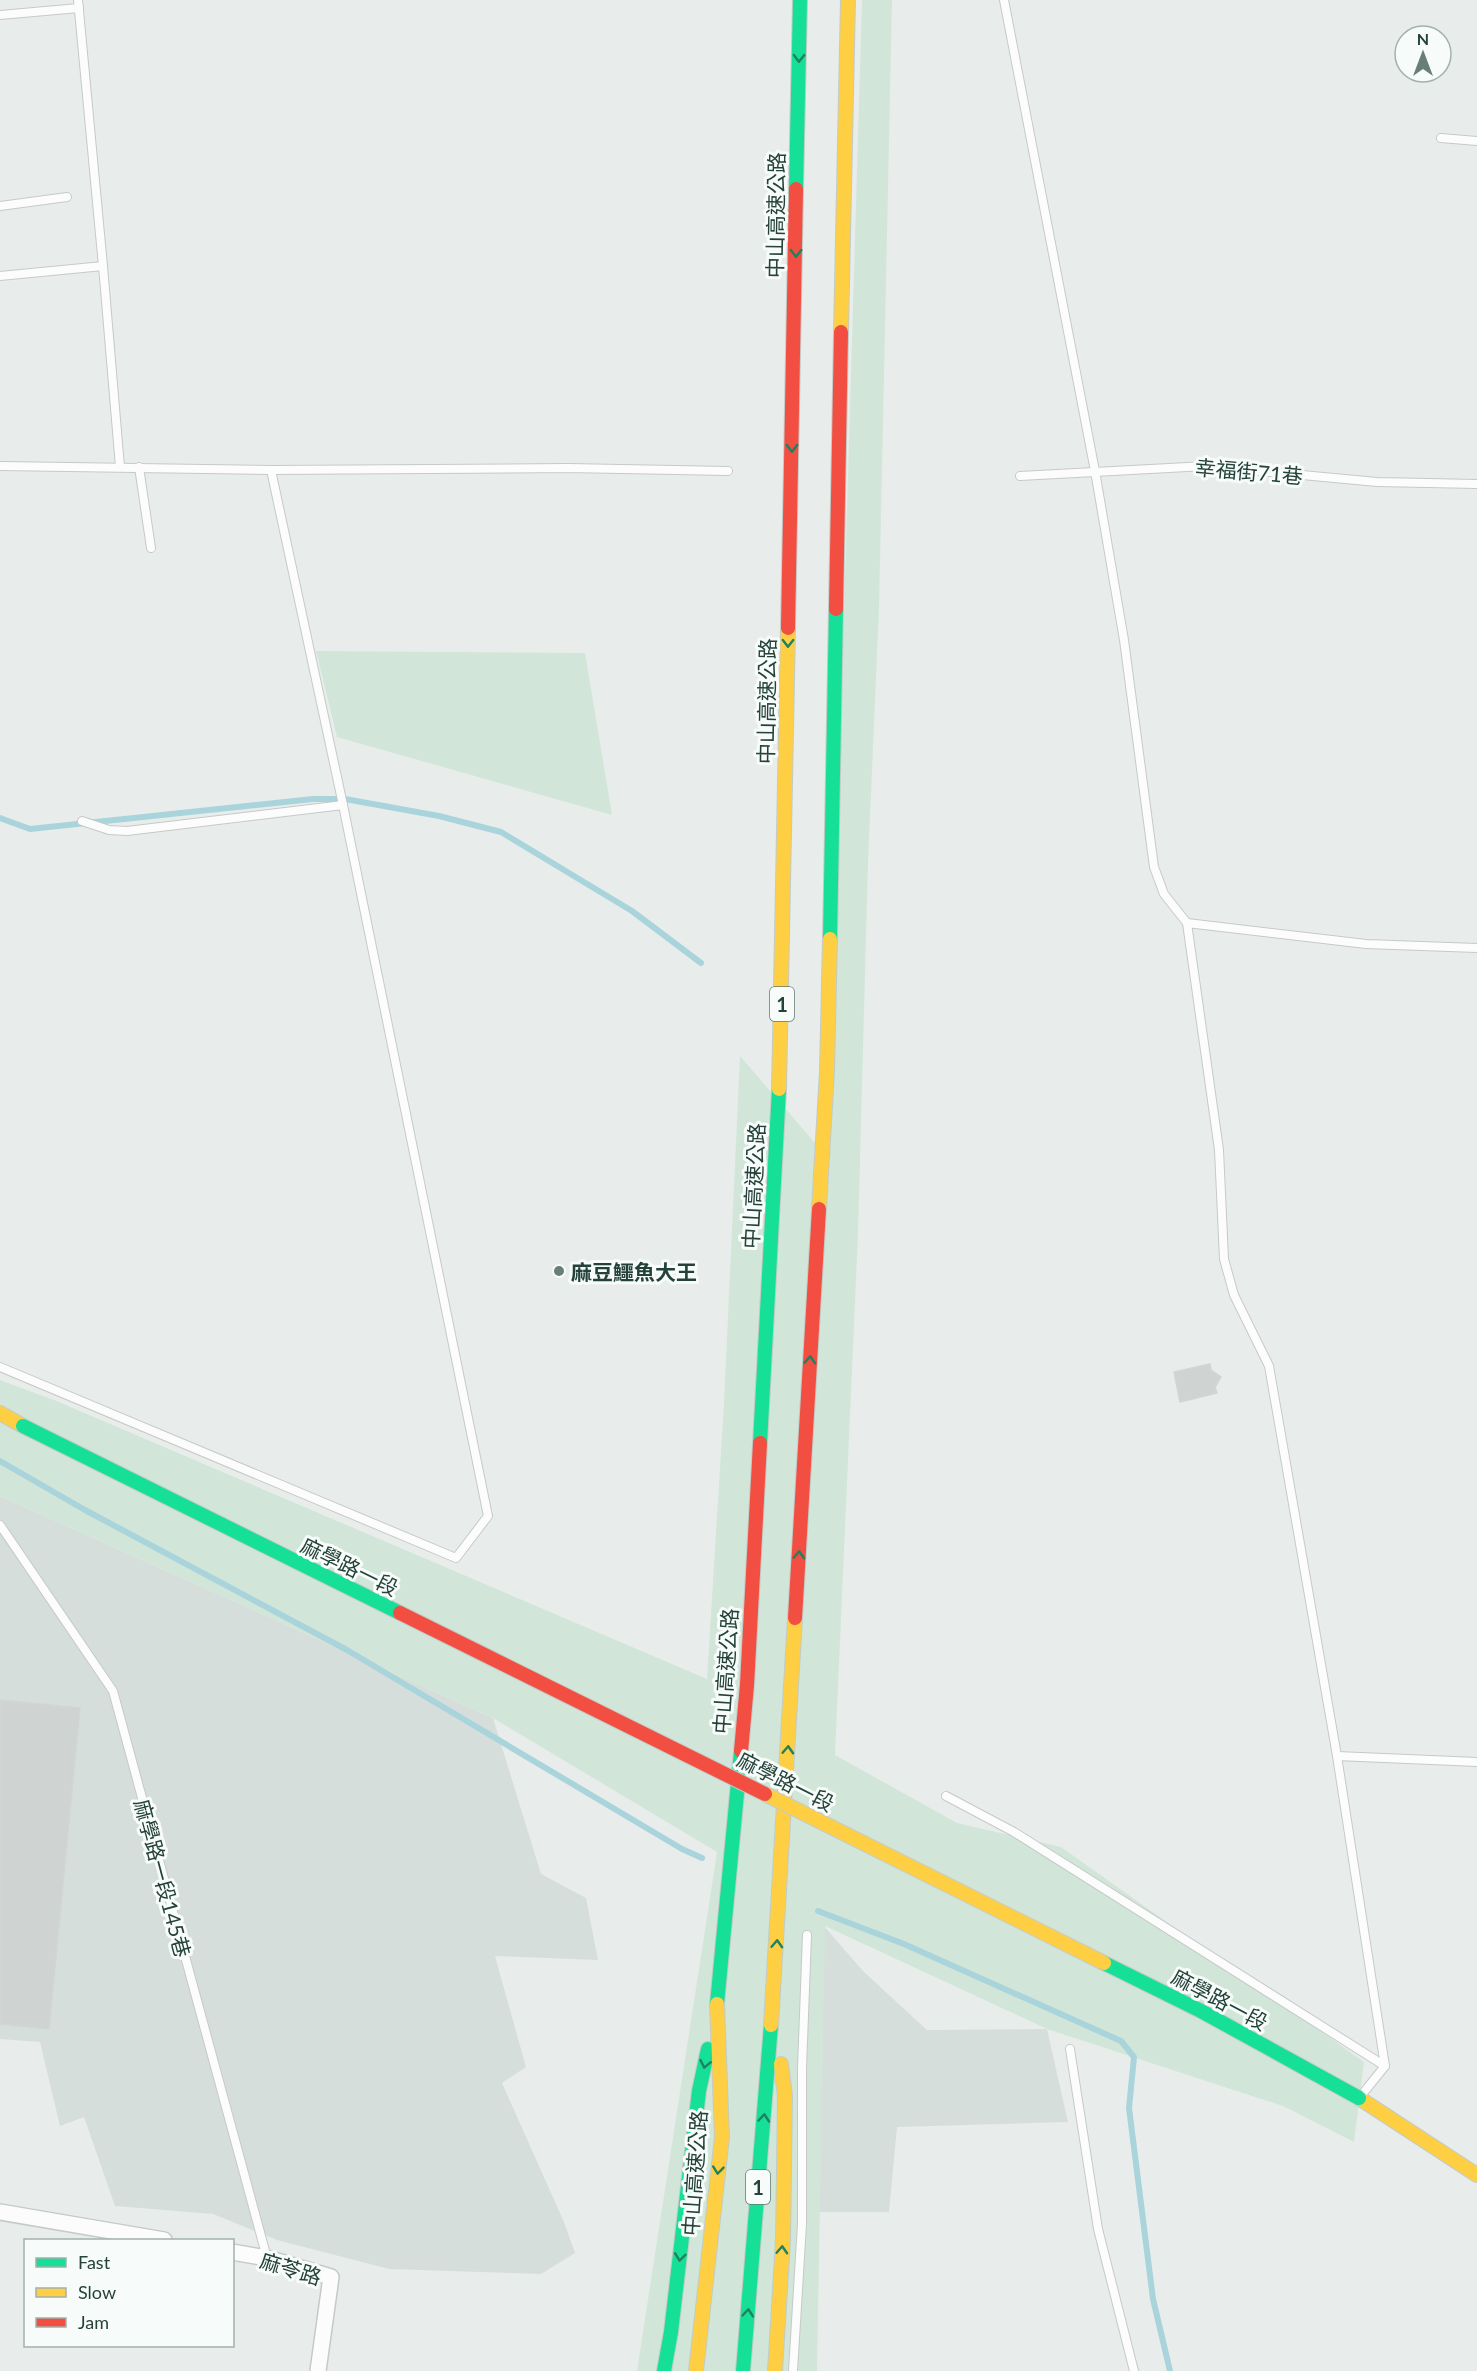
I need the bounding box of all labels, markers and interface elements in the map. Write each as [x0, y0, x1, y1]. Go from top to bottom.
north arrow [1393, 24, 1453, 84]
text: N [1417, 29, 1429, 48]
one-way arrow [793, 54, 806, 63]
street label: 中山高速公路 [761, 152, 789, 278]
one-way arrow [789, 249, 802, 258]
one-way arrow [786, 444, 798, 453]
street label: 幸福街71巷 [1194, 454, 1304, 488]
street label: 中山高速公路 [752, 638, 780, 764]
one-way arrow [782, 639, 795, 648]
road number: 1 [770, 987, 794, 1021]
street label: 中山高速公路 [737, 1122, 769, 1250]
place label: 麻豆鱷魚大王 [571, 1259, 697, 1284]
marker: 麻豆鱷魚大王 [552, 1264, 566, 1278]
one-way arrow [804, 1356, 817, 1365]
street label: 麻學路一段 [297, 1532, 403, 1600]
one-way arrow [792, 1551, 805, 1560]
street label: 中山高速公路 [708, 1607, 742, 1735]
one-way arrow [781, 1745, 794, 1754]
street label: 麻學路一段 [734, 1746, 838, 1816]
street label: 麻學路一段145巷 [130, 1796, 196, 1960]
one-way arrow [770, 1940, 783, 1949]
street label: 麻學路一段 [1168, 1963, 1272, 2035]
one-way arrow [699, 2058, 712, 2068]
street label: 中山高速公路 [677, 2109, 711, 2237]
one-way arrow [757, 2114, 770, 2123]
one-way arrow [712, 2165, 725, 2174]
road number: 1 [746, 2170, 770, 2204]
legend [24, 2239, 234, 2347]
one-way arrow [776, 2245, 789, 2254]
street label: 麻苓路 [257, 2247, 325, 2289]
text: Fast [78, 2251, 111, 2273]
one-way arrow [674, 2252, 687, 2261]
text: Slow [78, 2281, 116, 2303]
one-way arrow [741, 2308, 754, 2317]
text: Jam [78, 2311, 109, 2333]

